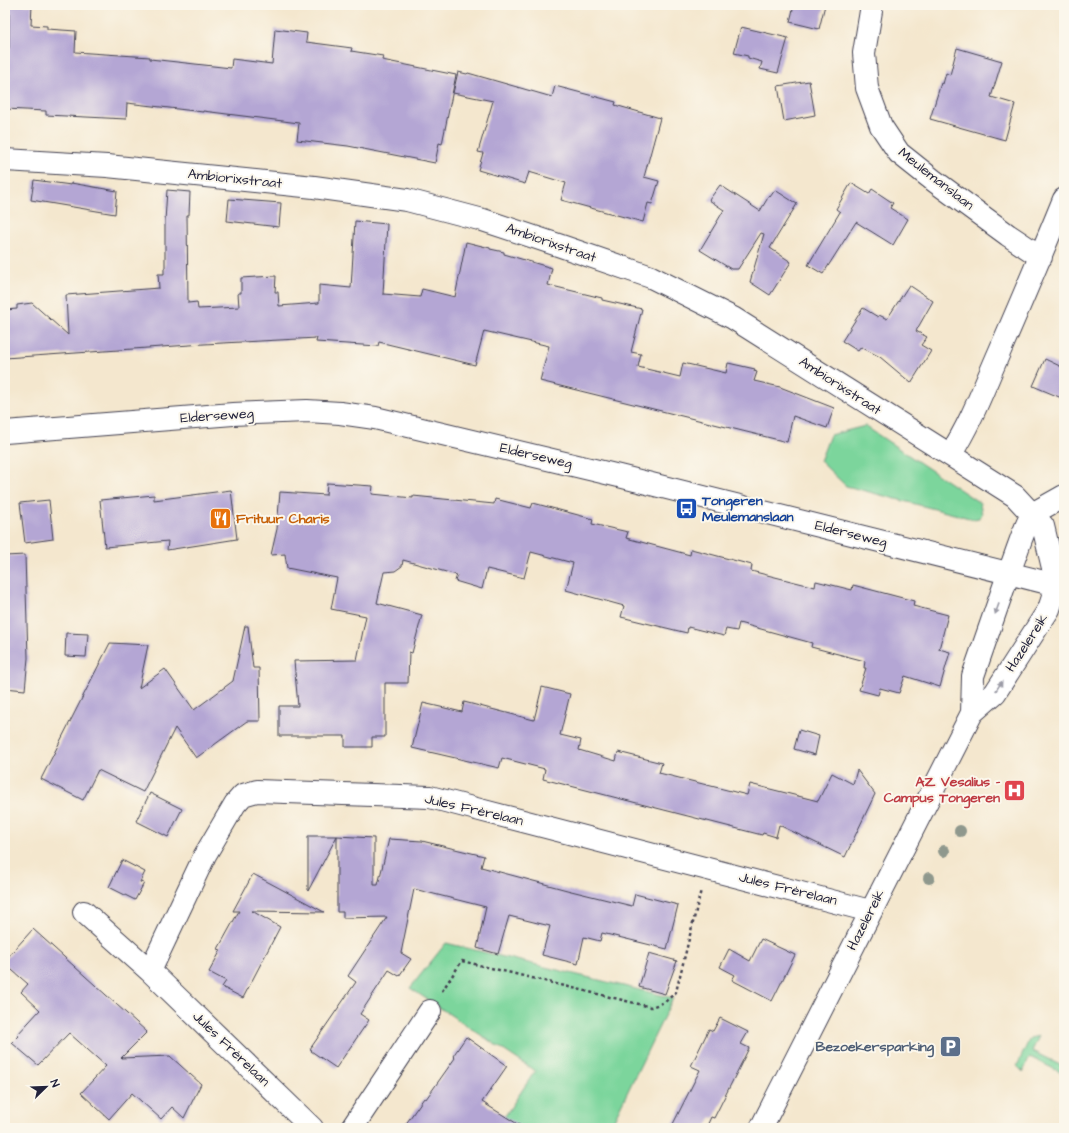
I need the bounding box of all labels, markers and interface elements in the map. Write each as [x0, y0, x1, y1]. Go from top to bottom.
street label: Meulemanslaan [894, 143, 978, 215]
street label: Ambiorixstraat [187, 164, 283, 194]
street label: Ambiorixstraat [503, 218, 599, 268]
street label: Ambiorixstraat [795, 352, 885, 420]
street label: Elderseweg [180, 403, 254, 429]
street label: Elderseweg [498, 438, 574, 474]
place label: Tongeren Meulemanslaan [701, 491, 794, 527]
bus stop icon: Tongeren Meulemanslaan [674, 496, 700, 522]
restaurant icon: Frituur Charis [207, 506, 233, 532]
place label: Frituur Charis [236, 509, 330, 529]
street label: Elderseweg [813, 515, 889, 553]
one-way arrow [994, 604, 1000, 616]
street label: Hazelereik [1001, 610, 1054, 676]
one-way arrow [996, 680, 1003, 692]
place label: AZ Vesalius - Campus Tongeren [884, 772, 1001, 809]
hospital icon: AZ Vesalius - Campus Tongeren [1002, 777, 1028, 803]
street label: Jules Frèrelaan [423, 789, 525, 831]
street label: Jules Frèrelaan [737, 867, 839, 911]
street label: Hazelereik [842, 886, 890, 954]
street label: Jules Frèrelaan [188, 1007, 274, 1091]
parking icon: Bezoekersparking [937, 1034, 963, 1060]
place label: Bezoekersparking [816, 1037, 935, 1058]
north arrow [26, 1067, 66, 1107]
text: N [46, 1077, 63, 1089]

